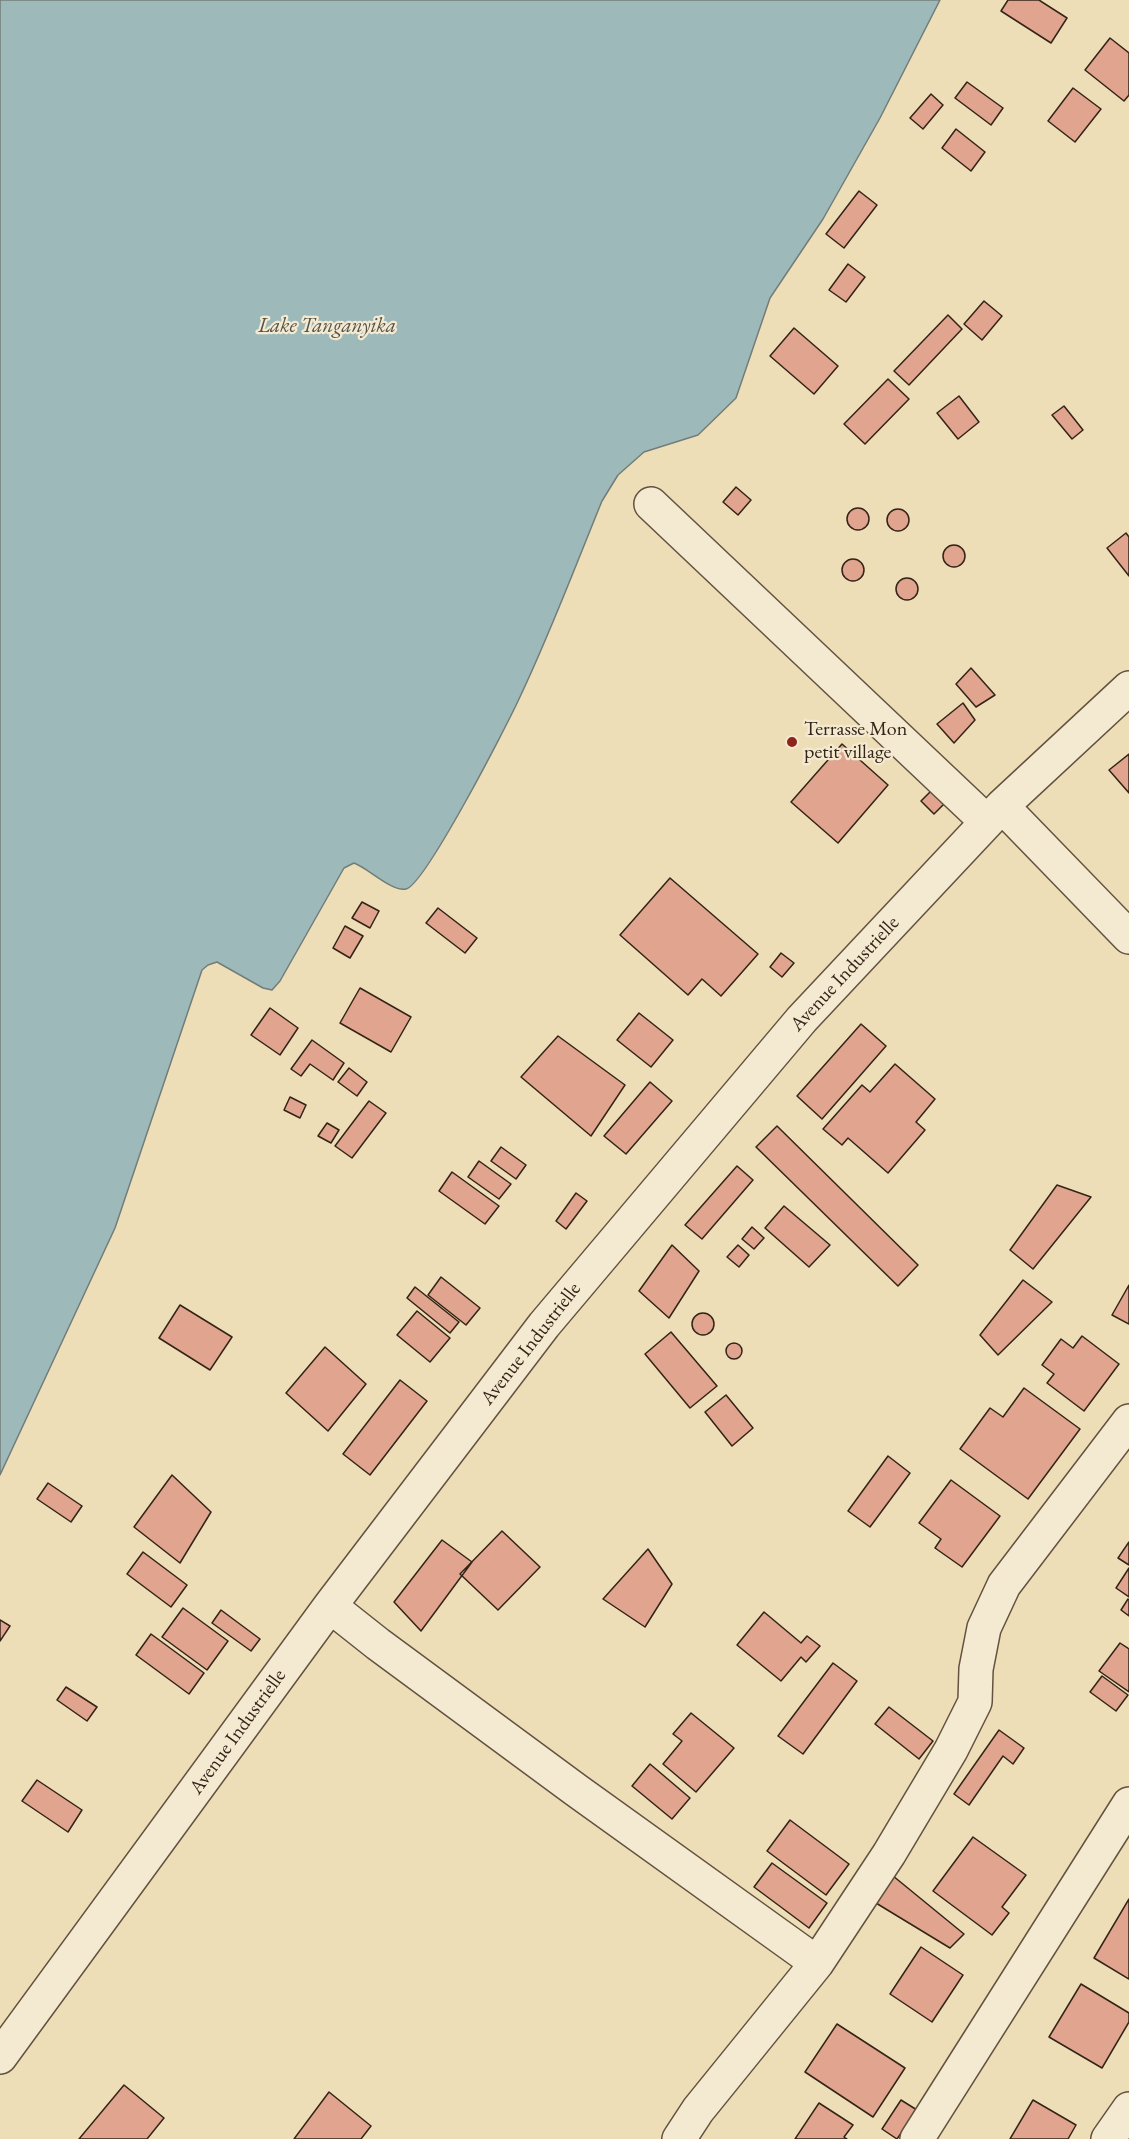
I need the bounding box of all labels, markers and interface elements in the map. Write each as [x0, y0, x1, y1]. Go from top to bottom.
water label: Lake Tanganyika [258, 313, 396, 339]
place label: Terrasse Mon petit village [804, 718, 907, 765]
marker: Terrasse Mon petit village [785, 735, 799, 749]
street label: Avenue Industrielle [785, 911, 905, 1037]
street label: Avenue Industrielle [476, 1278, 586, 1410]
street label: Avenue Industrielle [185, 1665, 291, 1799]

